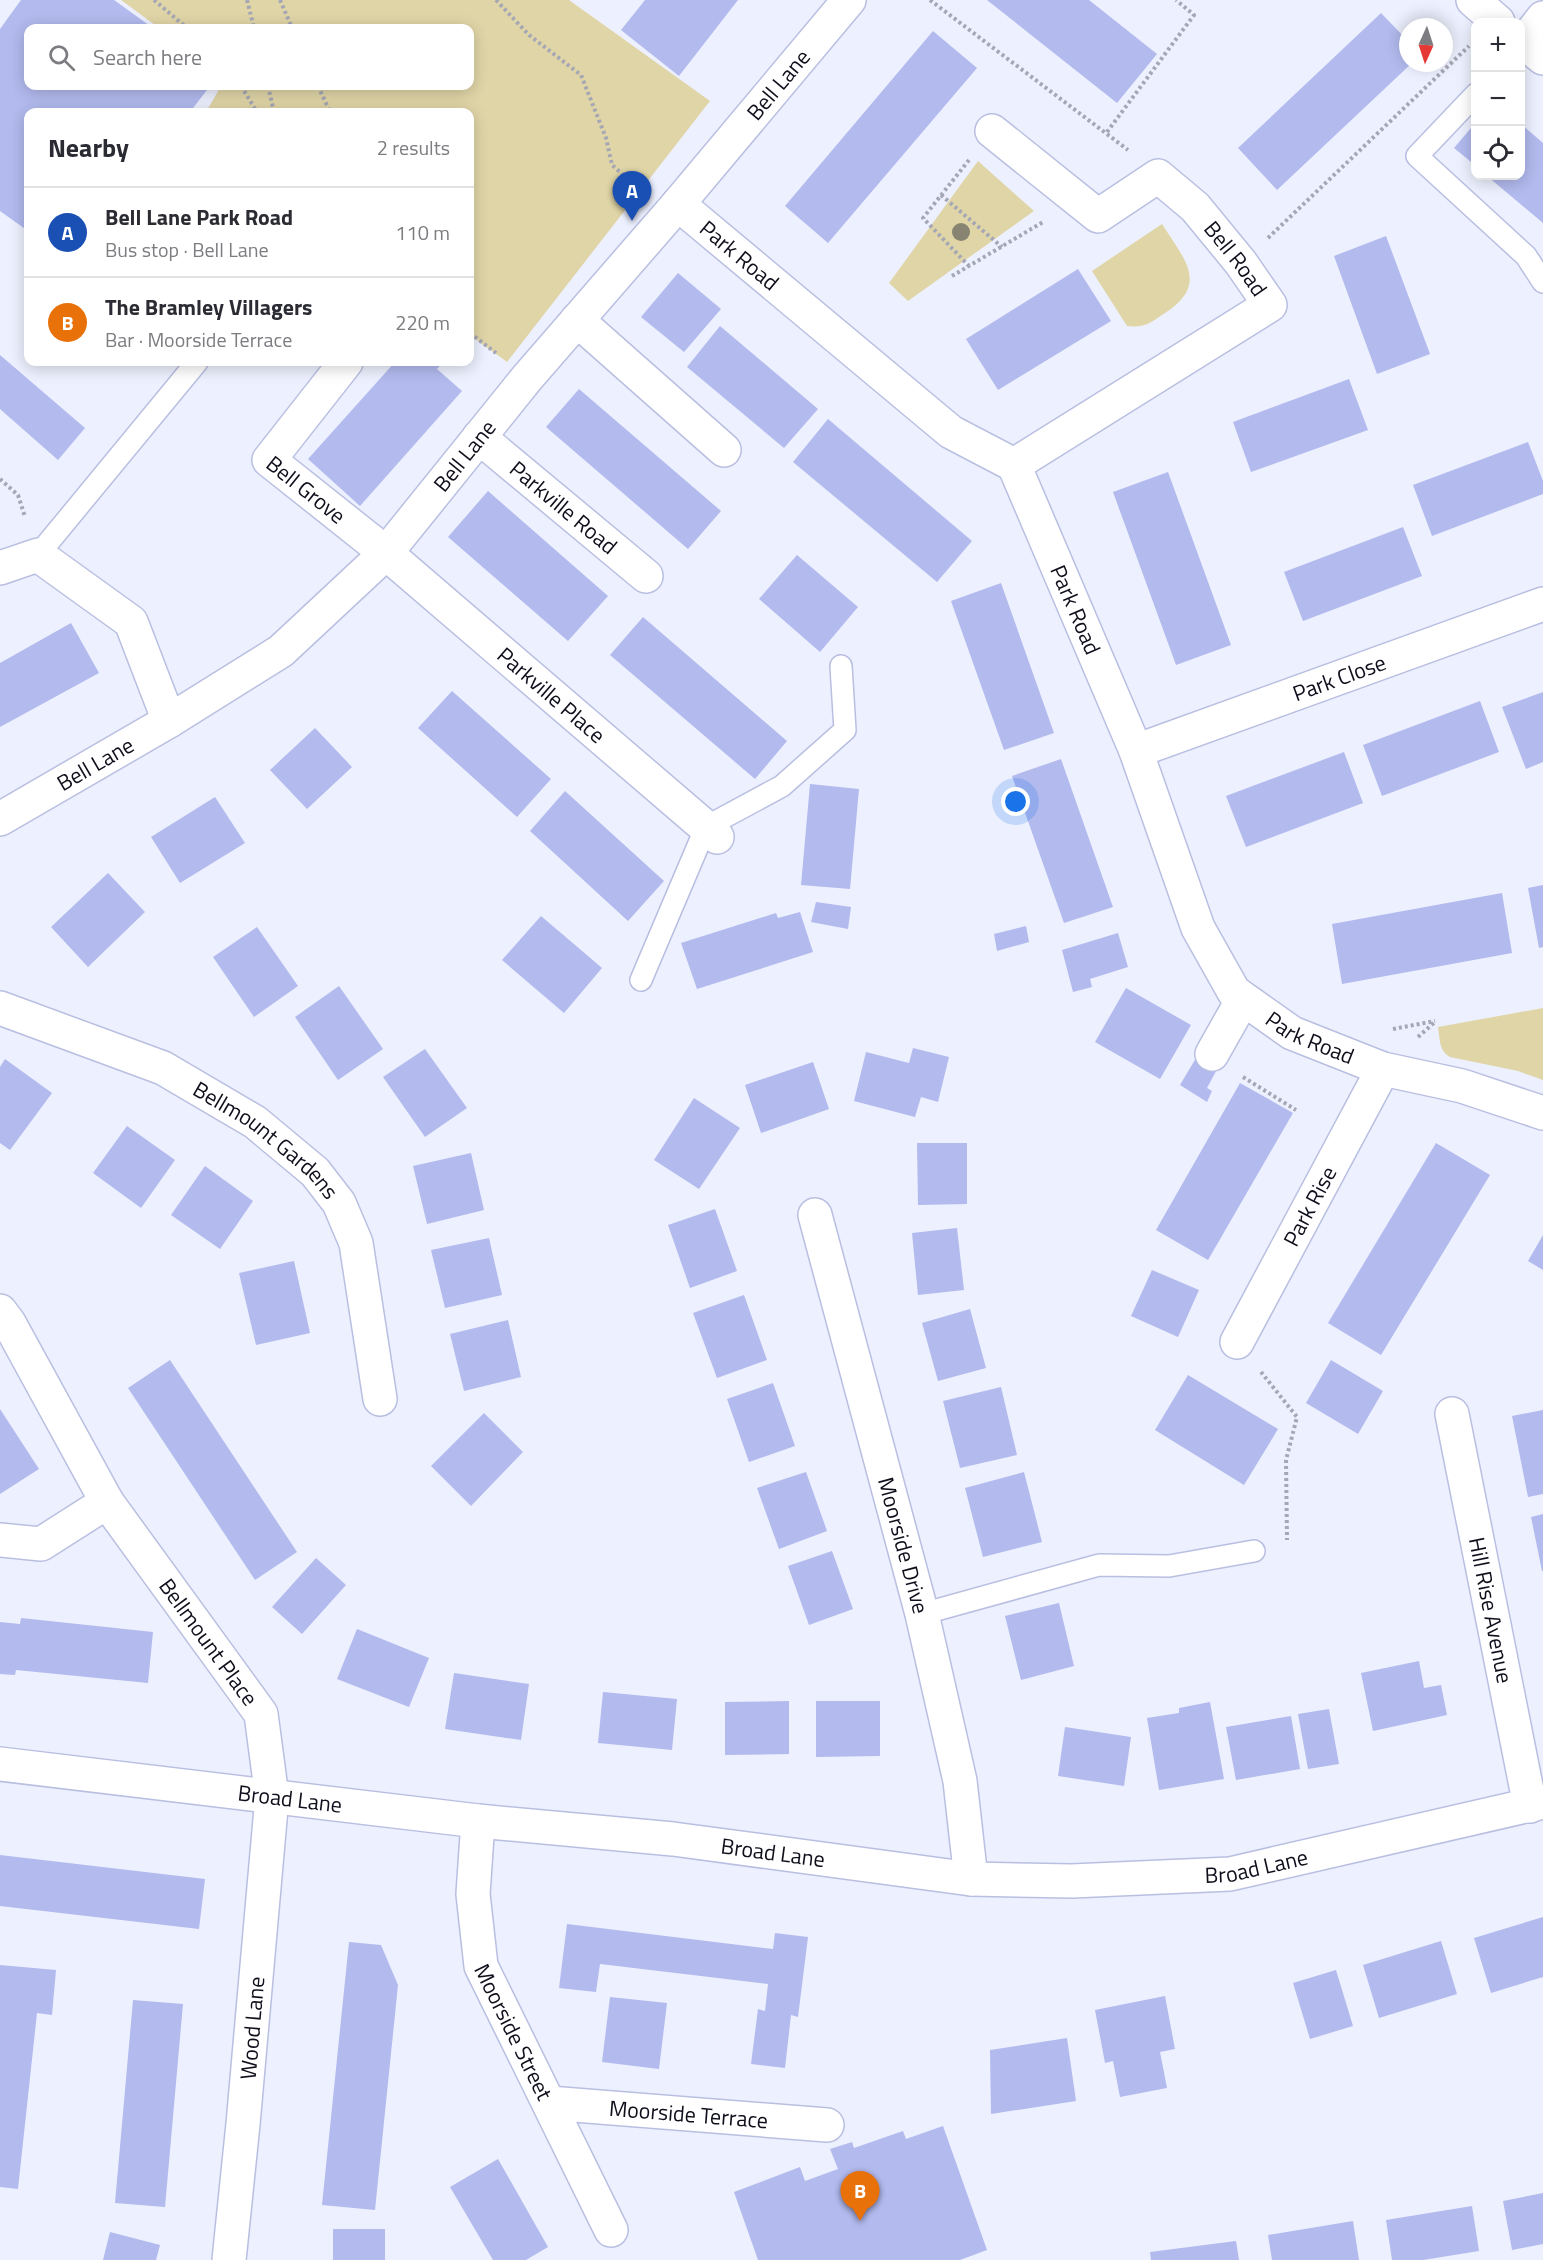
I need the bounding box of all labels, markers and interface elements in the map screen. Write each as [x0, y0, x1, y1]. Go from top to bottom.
north arrow [1399, 18, 1453, 72]
map controls [1471, 18, 1525, 180]
button: + [1471, 18, 1525, 72]
search box [24, 24, 474, 90]
text: Search here [93, 40, 202, 74]
icon: search [45, 41, 78, 74]
street label: Bell Lane [738, 41, 818, 128]
button: − [1471, 72, 1525, 126]
button: locate [1471, 126, 1525, 180]
text: Nearby [48, 128, 129, 167]
text: 2 results [377, 132, 450, 163]
pin: A [612, 172, 652, 221]
text: Bell Lane Park Road [105, 200, 293, 234]
street label: Park Road [692, 212, 787, 299]
street label: Bell Road [1196, 213, 1276, 303]
text: A [61, 217, 74, 248]
text: 110 m [395, 217, 450, 248]
text: Bus stop · Bell Lane [105, 234, 269, 265]
text: The Bramley Villagers [105, 290, 313, 324]
text: B [61, 307, 74, 338]
text: 220 m [395, 307, 450, 338]
text: Bar · Moorside Terrace [105, 324, 292, 355]
street label: Bell Lane [425, 412, 504, 499]
street label: Bell Grove [259, 447, 353, 532]
street label: Parkville Road [502, 452, 625, 562]
street label: Park Road [1041, 559, 1110, 660]
street label: Parkville Place [490, 639, 613, 751]
street label: Park Close [1288, 645, 1391, 710]
street label: Bell Lane [50, 728, 140, 800]
your location [1001, 787, 1030, 816]
street label: Park Road [1258, 1002, 1359, 1073]
street label: Bellmount Gardens [187, 1072, 347, 1206]
street label: Park Rise [1274, 1160, 1345, 1252]
street label: Moorside Drive [869, 1473, 938, 1617]
street label: Hill Rise Avenue [1460, 1534, 1522, 1686]
street label: Bellmount Place [151, 1571, 267, 1713]
street label: Broad Lane [236, 1775, 344, 1822]
street label: Broad Lane [719, 1829, 827, 1876]
street label: Broad Lane [1204, 1840, 1311, 1892]
street label: Moorside Street [465, 1958, 562, 2106]
street label: Wood Lane [231, 1975, 273, 2081]
street label: Moorside Terrace [608, 2091, 769, 2137]
pin: B [840, 2172, 880, 2221]

